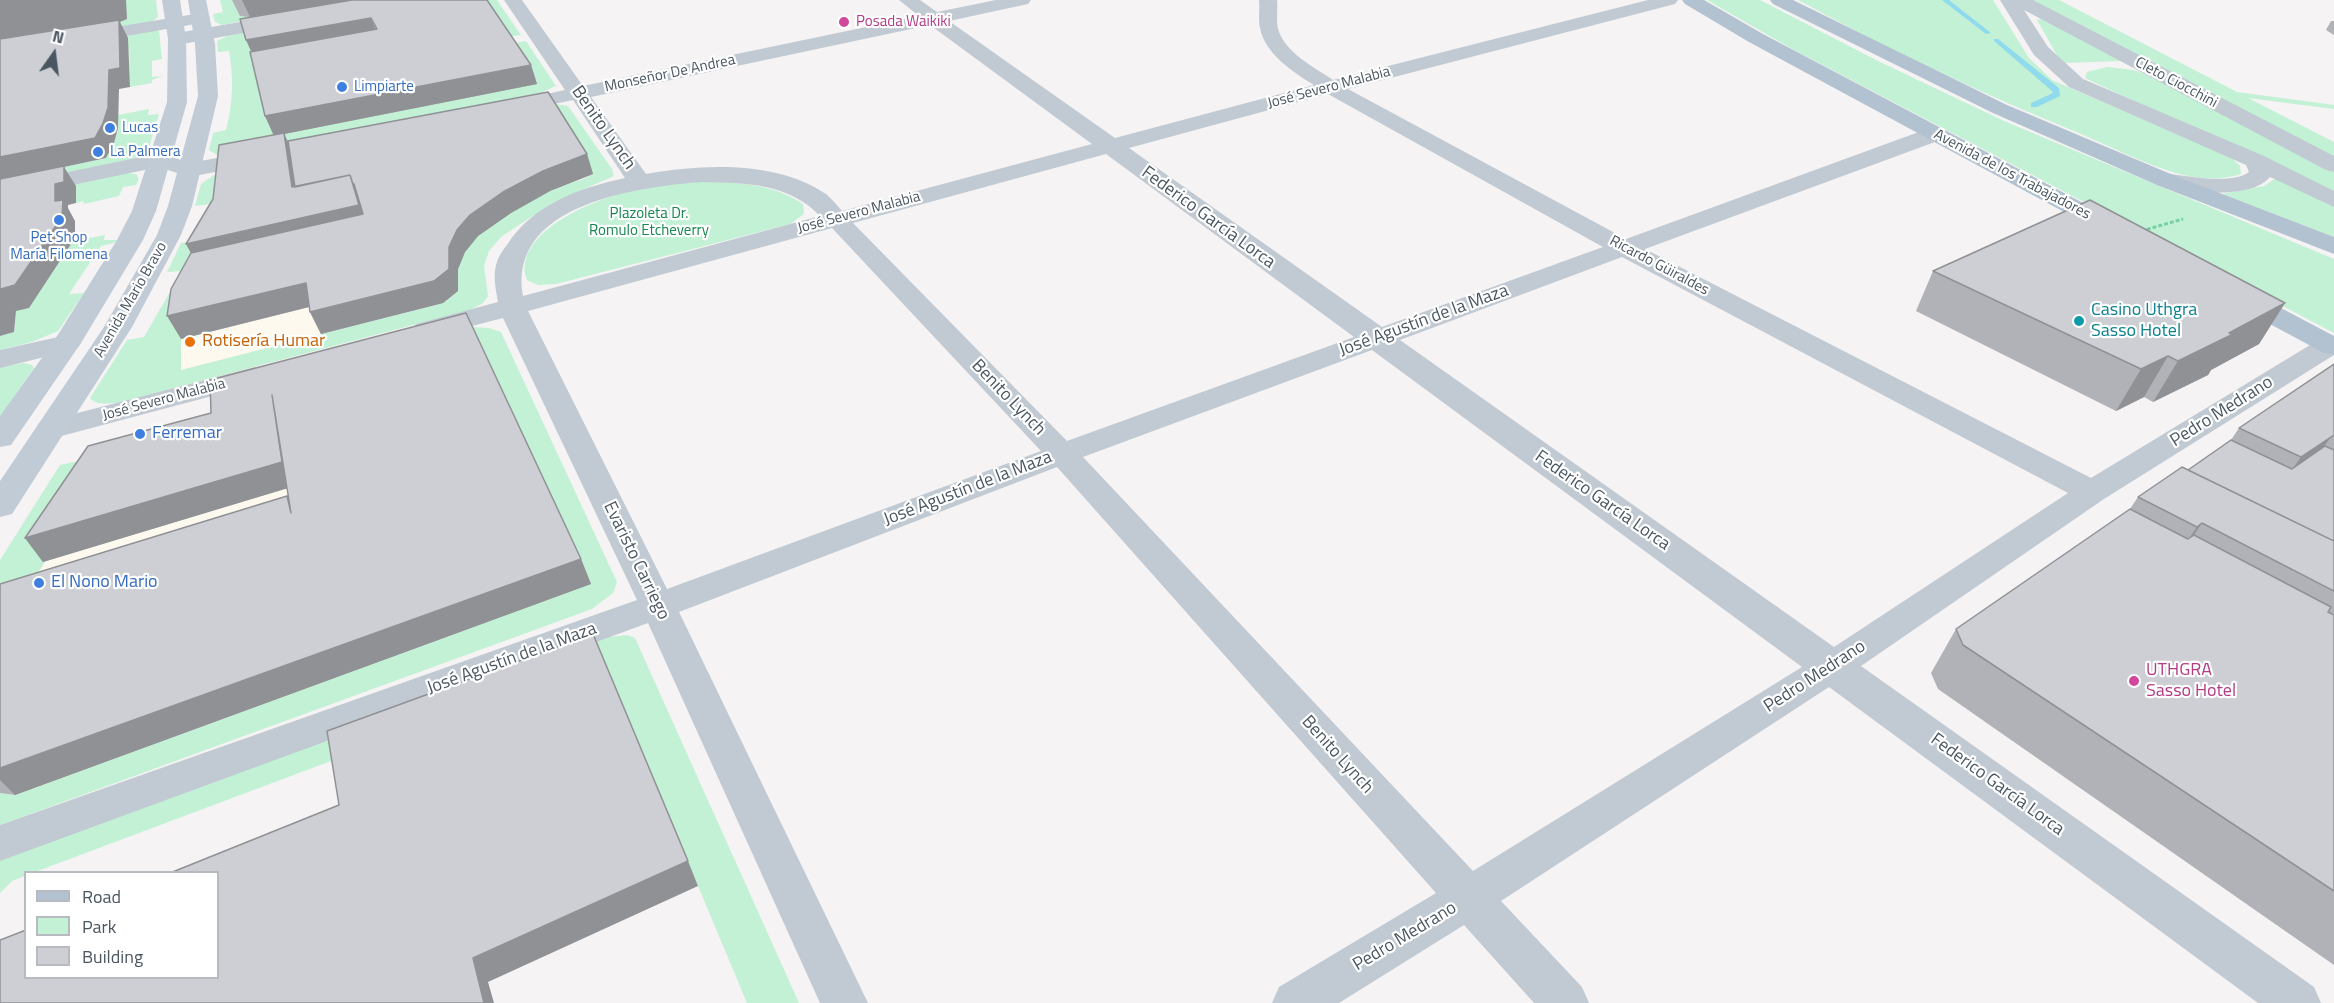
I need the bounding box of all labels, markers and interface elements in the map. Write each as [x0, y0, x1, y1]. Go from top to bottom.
place label: Posada Waikiki [856, 13, 951, 31]
marker: Posada Waikiki [837, 15, 851, 29]
north arrow [24, 24, 84, 84]
text: N [50, 24, 67, 50]
street label: Monseñor De Andrea [603, 51, 737, 97]
street label: Cleto Ciocchini [2132, 54, 2220, 112]
street label: José Severo Malabia [1266, 63, 1392, 113]
place label: Limpiarte [354, 78, 414, 96]
marker: Limpiarte [335, 80, 349, 94]
street label: Benito Lynch [566, 82, 640, 174]
place label: Lucas [122, 119, 158, 137]
marker: Lucas [103, 121, 117, 135]
street label: Avenida de los Trabajadores [1931, 126, 2093, 224]
place label: La Palmera [110, 143, 181, 161]
marker: La Palmera [91, 145, 105, 159]
street label: Federico García Lorca [1137, 162, 1279, 274]
street label: José Severo Malabia [796, 188, 922, 238]
park label: Plazoleta Dr. Romulo Etcheverry [589, 205, 709, 240]
marker: Pet Shop María Filomena [52, 213, 66, 227]
place label: Pet Shop María Filomena [10, 229, 108, 264]
street label: Ricardo Güiraldes [1606, 232, 1712, 300]
street label: Avenida Mario Bravo [91, 239, 171, 361]
street label: José Agustín de la Maza [1336, 280, 1512, 362]
place label: Casino Uthgra Sasso Hotel [2091, 300, 2197, 342]
marker: Casino Uthgra Sasso Hotel [2072, 314, 2086, 328]
place label: Rotisería Humar [202, 331, 325, 353]
marker: Rotisería Humar [183, 335, 197, 349]
street label: Benito Lynch [966, 356, 1050, 440]
street label: Pedro Medrano [2167, 372, 2277, 452]
street label: José Severo Malabia [101, 375, 227, 425]
place label: Ferremar [152, 423, 222, 445]
marker: Ferremar [133, 427, 147, 441]
street label: Federico García Lorca [1530, 446, 1674, 556]
street label: José Agustín de la Maza [881, 447, 1055, 531]
street label: Evaristo Carriego [598, 498, 674, 624]
place label: El Nono Mario [51, 572, 158, 594]
marker: El Nono Mario [32, 576, 46, 590]
street label: José Agustín de la Maza [424, 618, 600, 700]
street label: Pedro Medrano [1760, 636, 1870, 718]
place label: UTHGRA Sasso Hotel [2146, 660, 2236, 702]
marker: UTHGRA Sasso Hotel [2127, 674, 2141, 688]
street label: Benito Lynch [1296, 712, 1378, 798]
street label: Federico García Lorca [1926, 729, 2068, 841]
legend [24, 871, 219, 979]
text: Road [82, 883, 121, 910]
street label: Pedro Medrano [1349, 898, 1461, 976]
text: Park [82, 913, 116, 940]
text: Building [82, 943, 143, 970]

